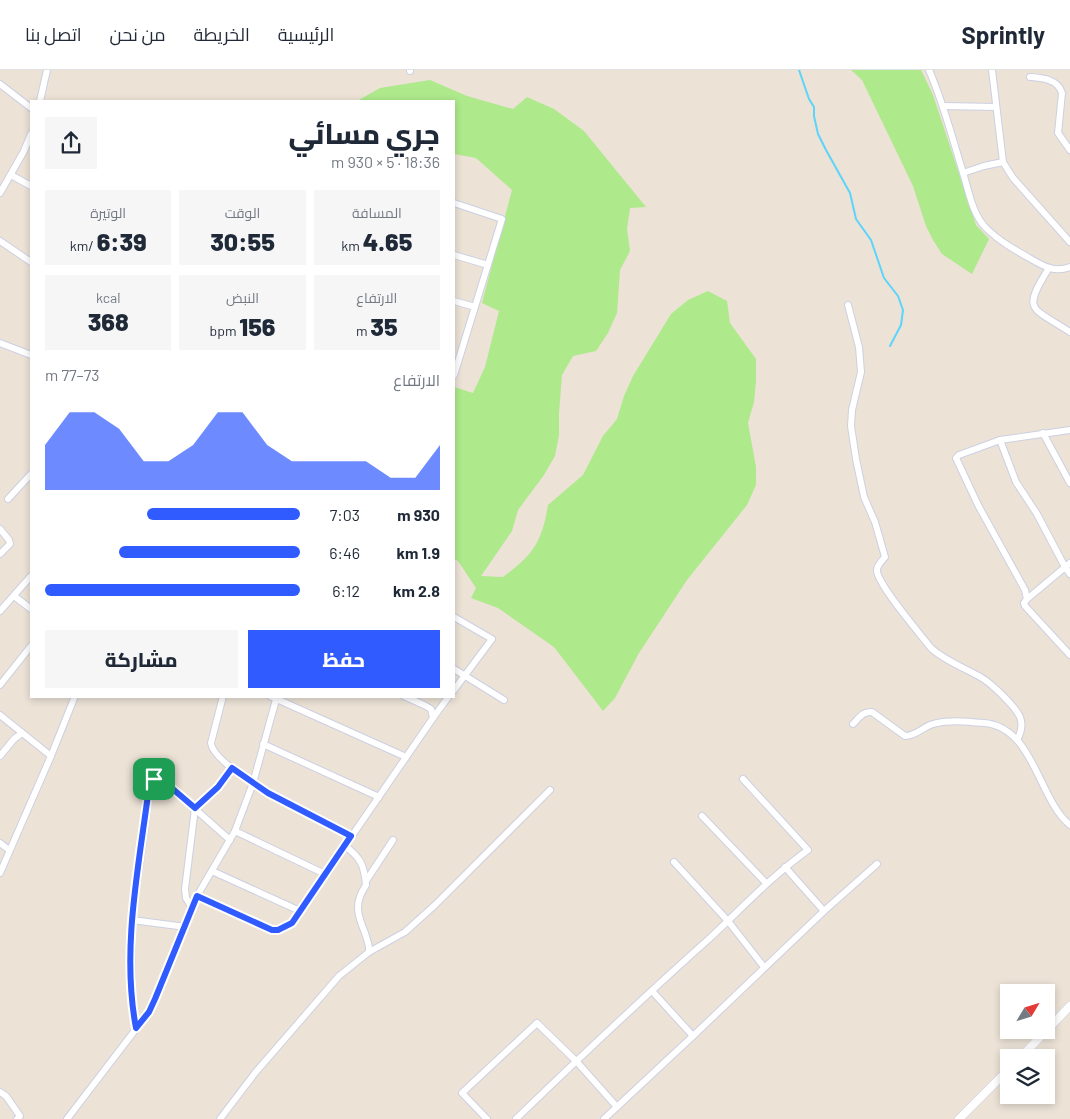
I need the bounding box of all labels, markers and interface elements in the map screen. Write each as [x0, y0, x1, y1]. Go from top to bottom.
text: Sprintly [962, 20, 1045, 49]
text: اتصل بنا [25, 23, 82, 45]
text: من نحن [110, 23, 166, 45]
text: الخريطة [194, 23, 250, 45]
text: الرئيسية [278, 23, 334, 45]
text: جري مسائي [289, 116, 440, 150]
button: share [45, 117, 97, 169]
text: 18:36 · 5 × 930 m [331, 152, 440, 171]
text: الوتيرة [90, 204, 126, 221]
text: الوقت [225, 204, 260, 221]
text: المسافة [352, 204, 402, 221]
text: 6:39 [97, 226, 147, 256]
text: 30:55 [210, 226, 275, 256]
text: 4.65 [363, 226, 412, 256]
text: /km [70, 237, 97, 254]
text: km [341, 237, 363, 254]
text: kcal [96, 289, 120, 306]
text: النبض [226, 289, 259, 306]
text: الارتفاع [356, 289, 397, 306]
text: 368 [88, 306, 129, 336]
text: 156 [239, 311, 275, 341]
text: 35 [370, 311, 398, 341]
text: bpm [210, 322, 239, 339]
text: m [356, 322, 370, 339]
text: 73–77 m [45, 365, 100, 384]
text: الارتفاع [393, 370, 440, 389]
text: 7:03 [330, 505, 360, 524]
text: 930 m [397, 505, 440, 524]
text: 6:46 [329, 543, 360, 562]
text: 1.9 km [396, 543, 440, 562]
text: 6:12 [332, 581, 360, 600]
text: 2.8 km [393, 581, 440, 600]
button: مشاركة [45, 630, 238, 688]
button: حفظ [248, 630, 440, 688]
pin [133, 758, 175, 800]
icon: arrive [140, 765, 168, 793]
north arrow [1000, 984, 1055, 1039]
map controls [1000, 984, 1055, 1104]
button: layers [1000, 1049, 1055, 1104]

